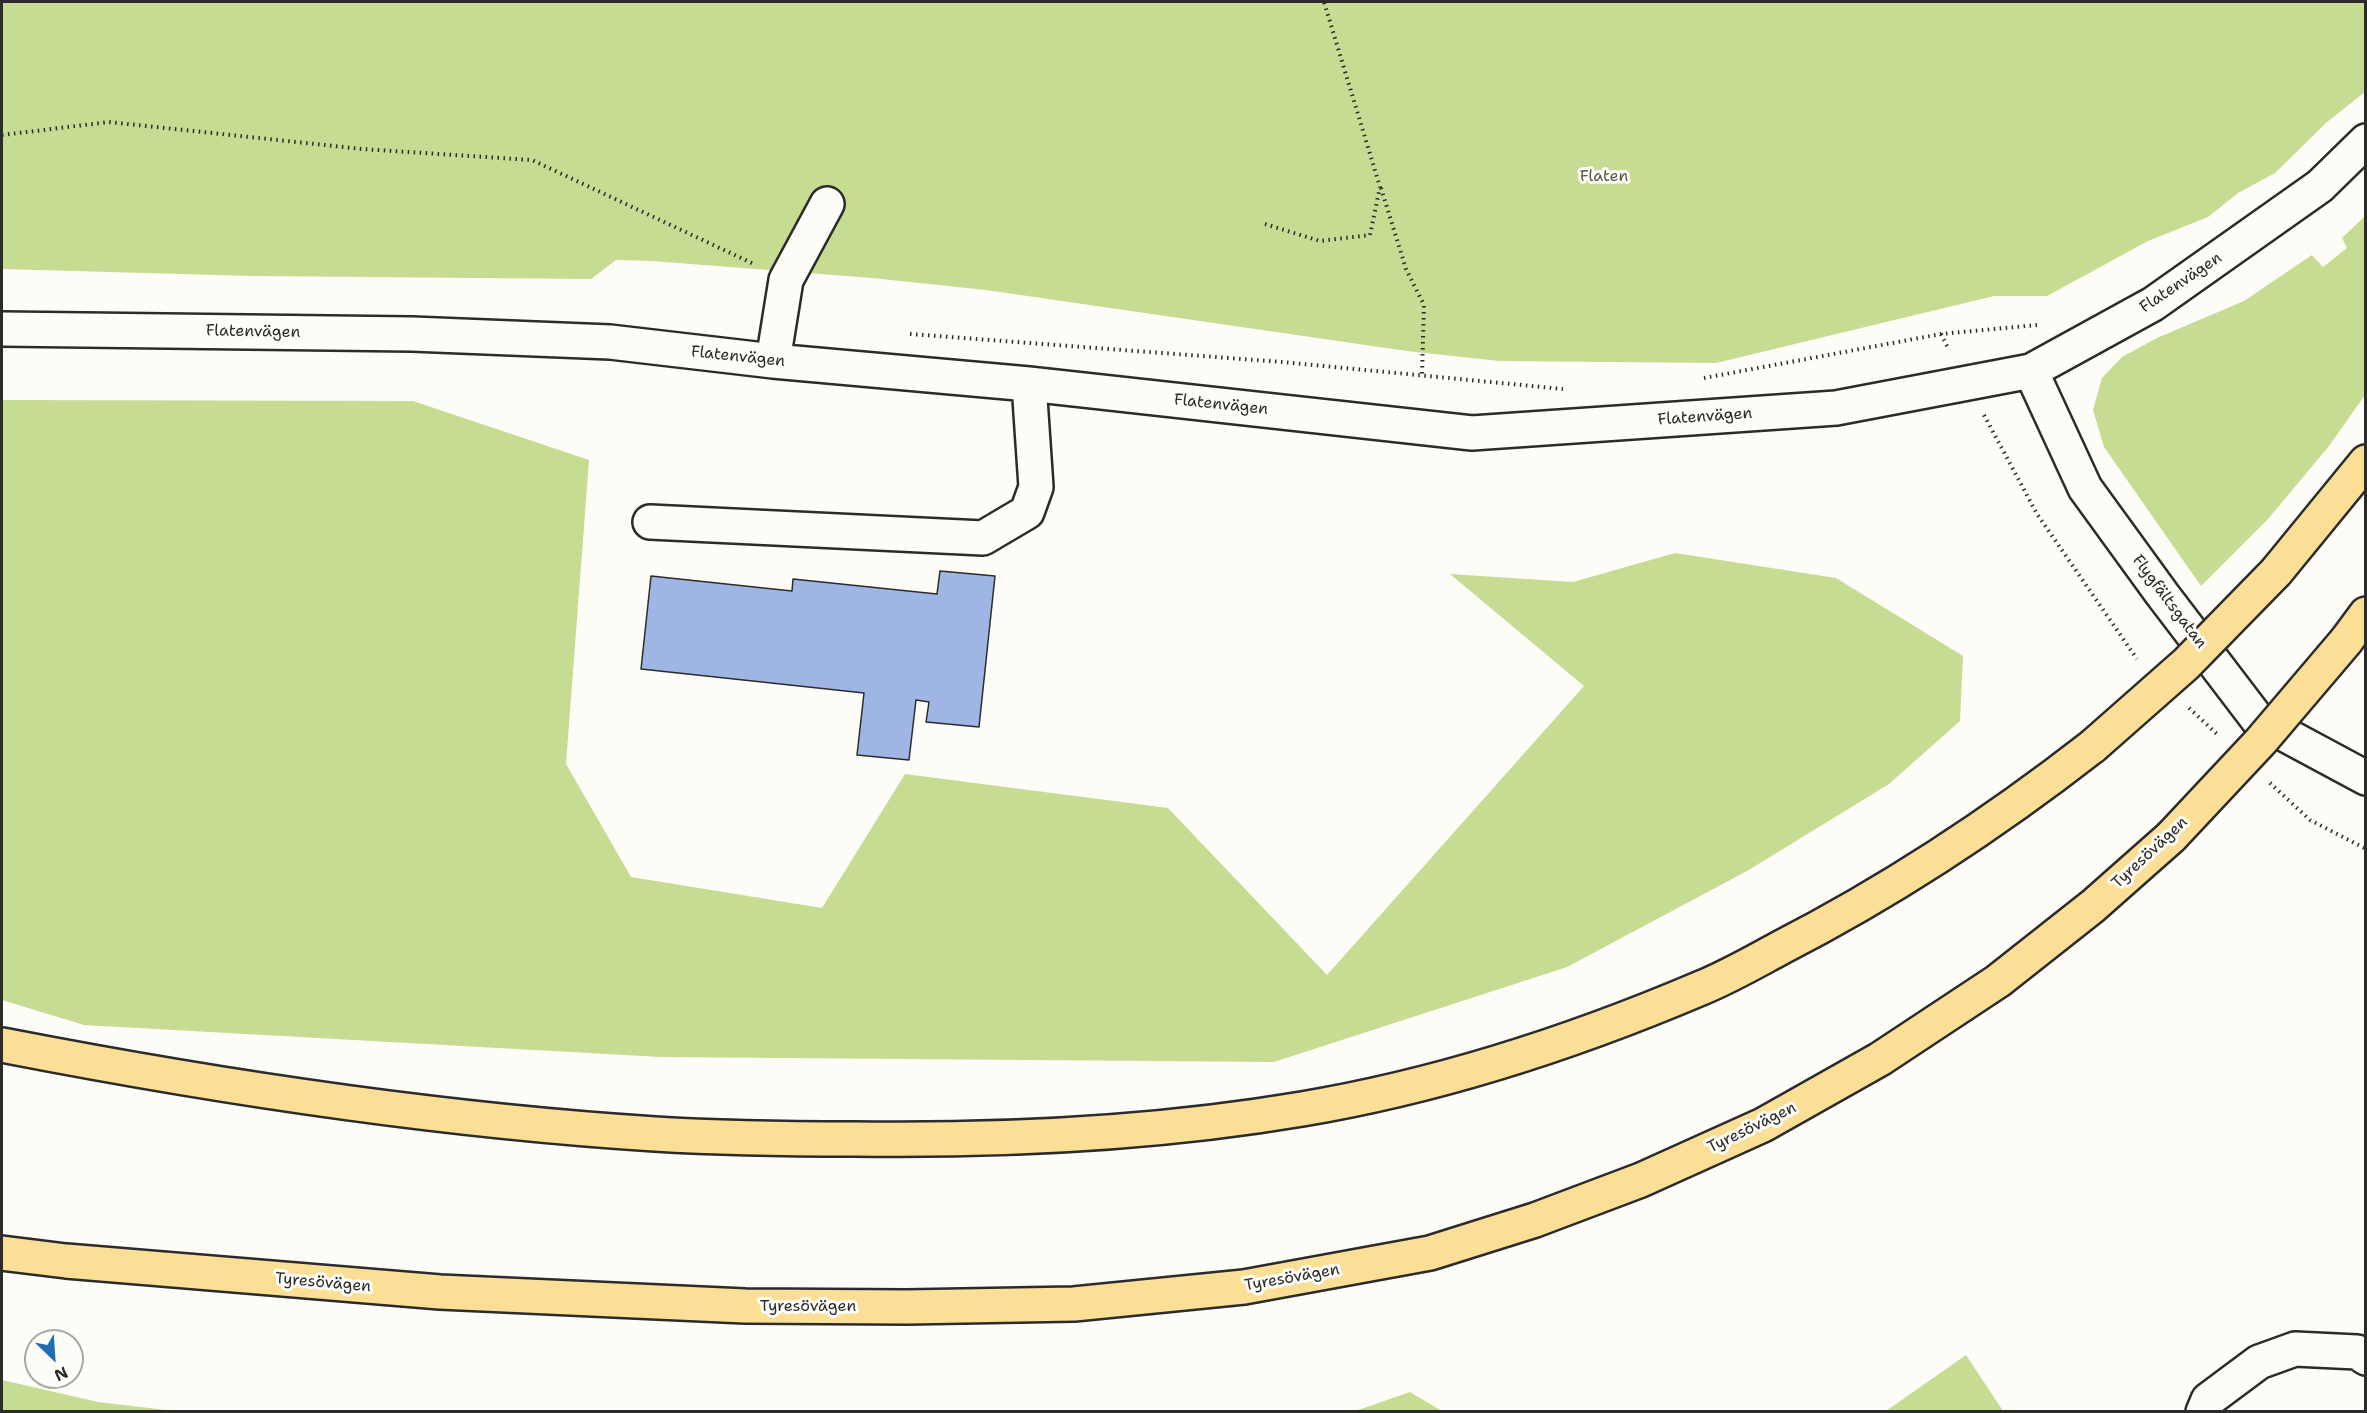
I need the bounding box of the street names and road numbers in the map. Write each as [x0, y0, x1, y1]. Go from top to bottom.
street label: Flatenvägen [2136, 249, 2226, 317]
street label: Flatenvägen [206, 322, 300, 342]
street label: Flatenvägen [690, 343, 786, 371]
street label: Flatenvägen [1173, 391, 1269, 419]
street label: Flatenvägen [1657, 404, 1753, 430]
street label: Flygfältsgatan [2128, 551, 2210, 653]
street label: Tyresövägen [2108, 813, 2192, 893]
street label: Tyresövägen [1704, 1098, 1800, 1158]
street label: Tyresövägen [1243, 1260, 1341, 1296]
street label: Tyresövägen [274, 1269, 372, 1297]
street label: Tyresövägen [760, 1297, 856, 1317]

